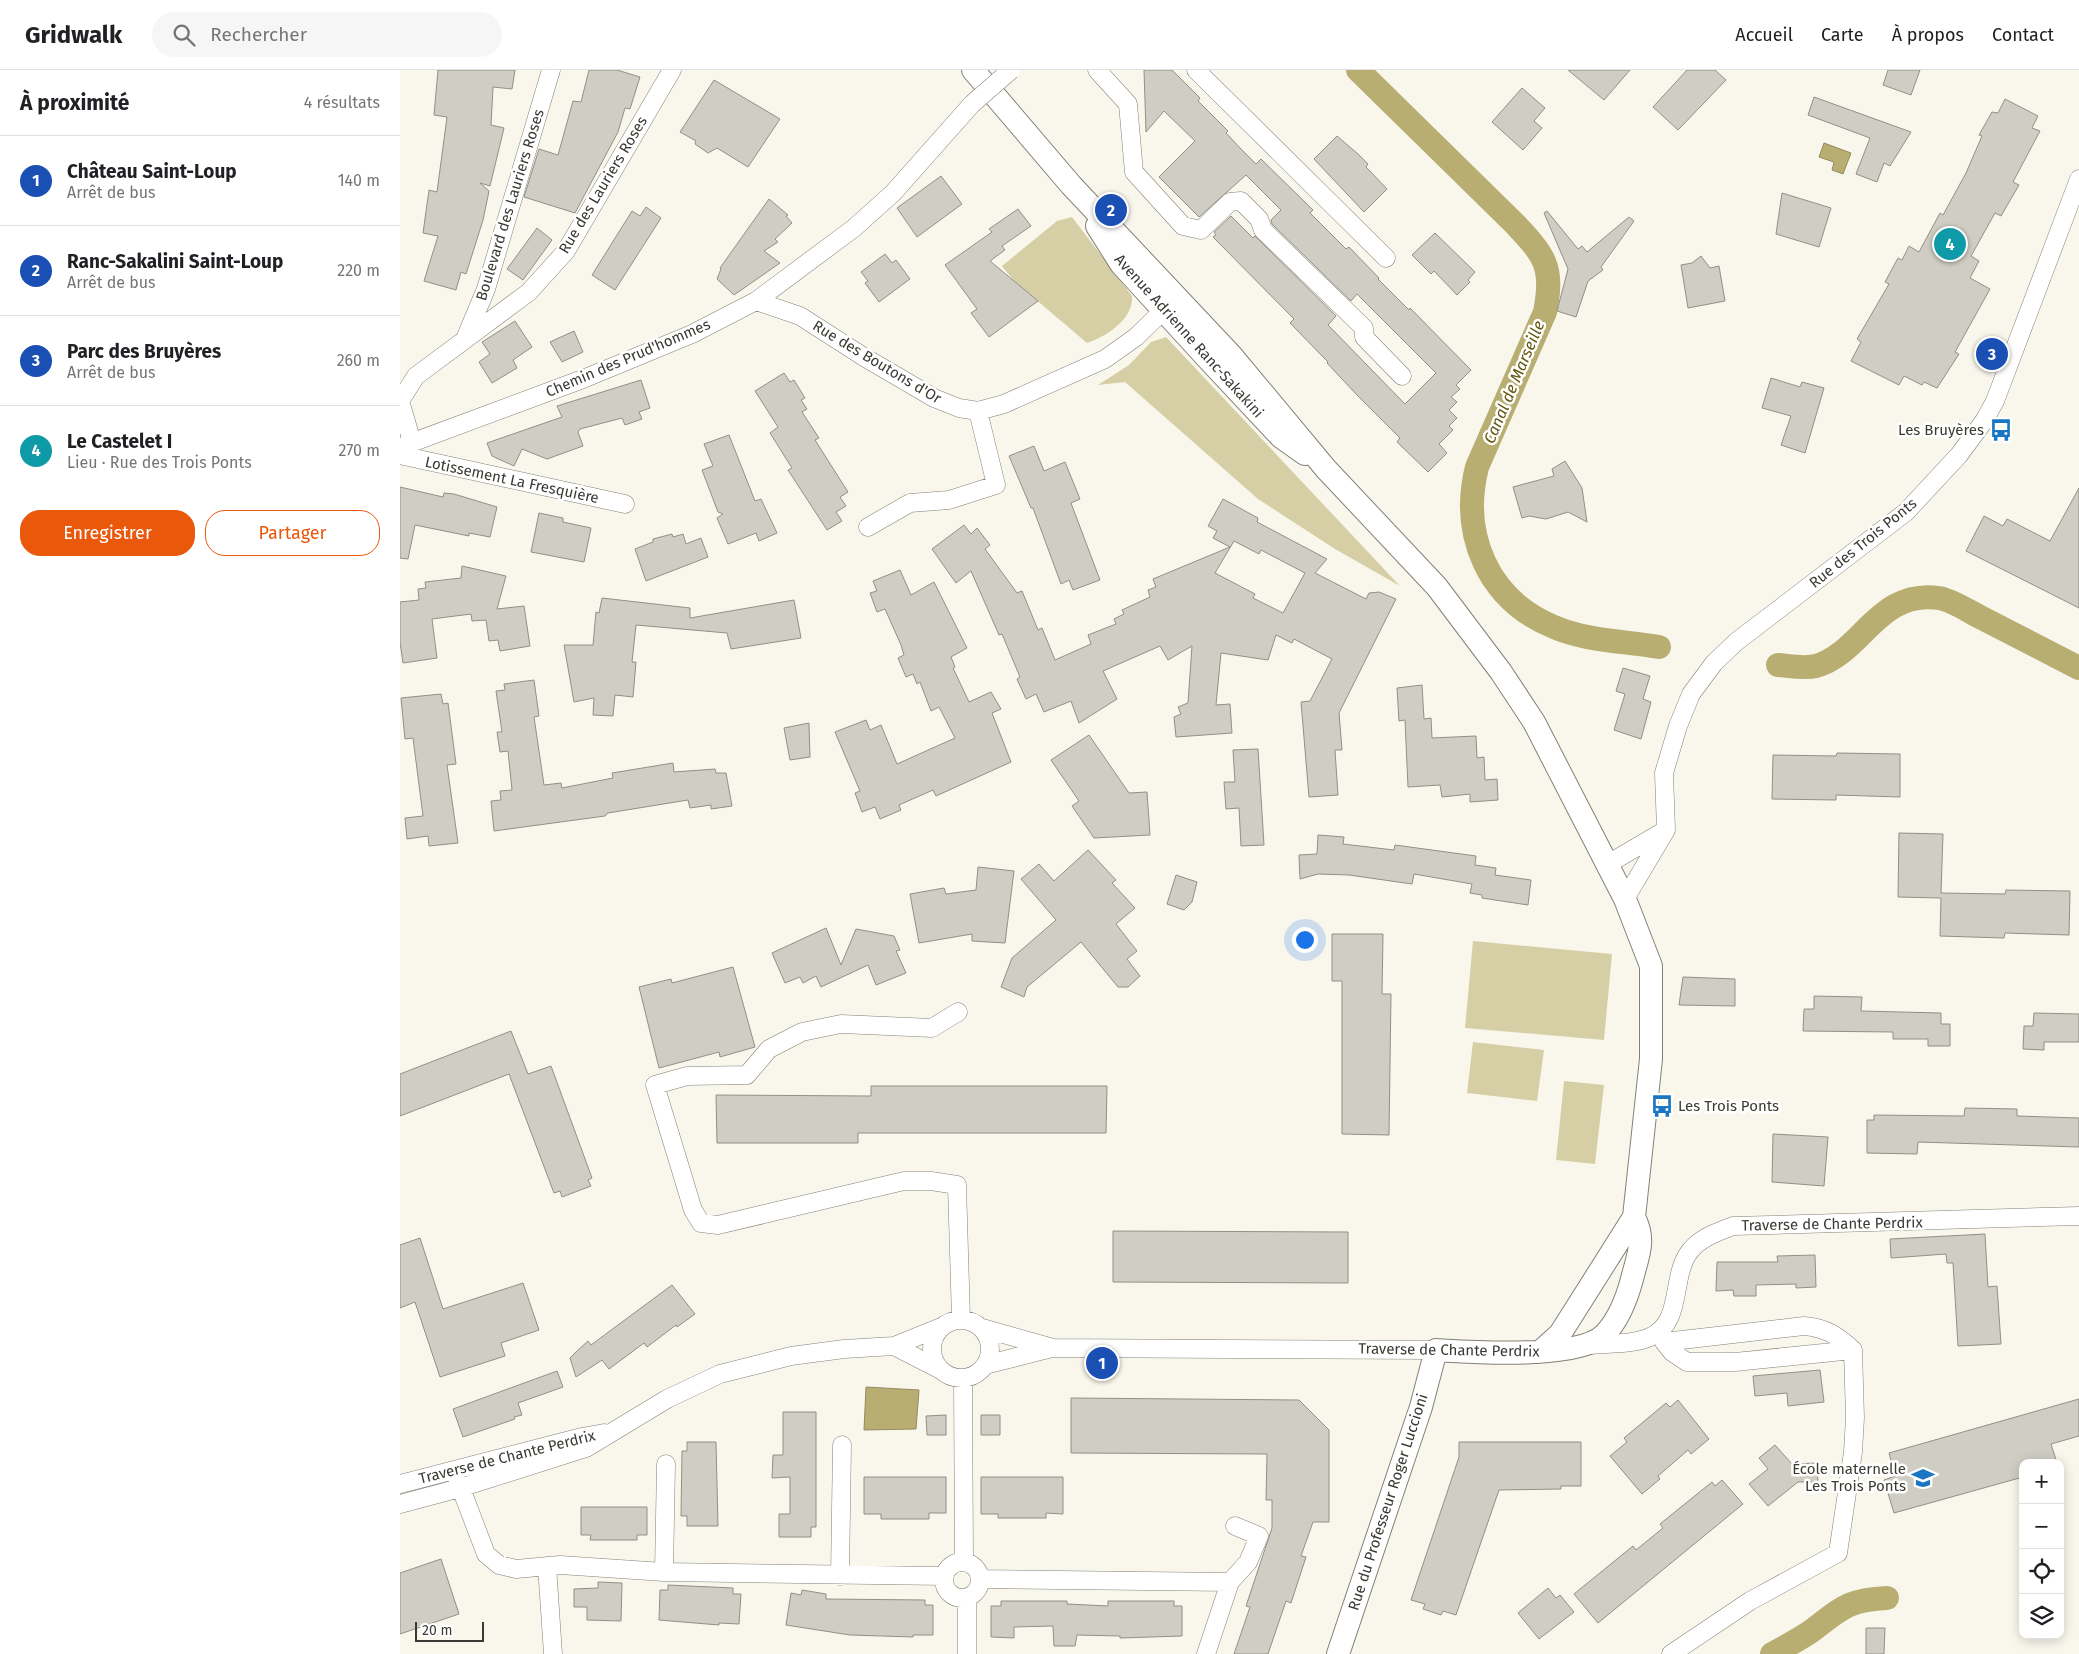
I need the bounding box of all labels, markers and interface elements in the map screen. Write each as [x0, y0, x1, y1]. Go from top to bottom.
search box [152, 12, 502, 57]
text: Gridwalk [25, 21, 122, 49]
icon: search [170, 21, 198, 49]
text: Rechercher [210, 23, 307, 46]
text: Accueil [1735, 24, 1793, 46]
text: Carte [1821, 24, 1864, 46]
text: À propos [1892, 24, 1964, 46]
text: Contact [1992, 24, 2054, 46]
text: À proximité [20, 90, 129, 116]
text: 4 résultats [304, 93, 380, 112]
street label: Boulevard des Lauriers Roses [472, 107, 548, 303]
street label: Rue des Lauriers Roses [555, 113, 651, 257]
text: Château Saint-Loup [67, 160, 237, 183]
text: 1 [32, 171, 40, 190]
text: 140 m [338, 171, 380, 190]
text: Arrêt de bus [67, 183, 156, 202]
pin: 2 [1095, 191, 1127, 229]
pin: 4 [1934, 225, 1966, 263]
text: Ranc-Sakalini Saint-Loup [67, 250, 283, 273]
street label: Avenue Adrienne Ranc-Sakakini [1111, 250, 1267, 422]
text: 2 [32, 261, 40, 280]
text: 220 m [337, 261, 380, 280]
text: Arrêt de bus [67, 273, 156, 292]
street label: Chemin des Prud'hommes [543, 315, 713, 401]
street label: Rue des Boutons d'Or [809, 316, 945, 408]
water label: Canal de Marseille [1480, 318, 1548, 446]
pin: 3 [1976, 335, 2008, 373]
text: Parc des Bruyères [67, 340, 221, 363]
text: 3 [32, 351, 40, 370]
text: 260 m [337, 351, 380, 370]
text: Arrêt de bus [67, 363, 156, 382]
bus stop icon: Les Bruyères [1988, 417, 2014, 443]
place label: Les Bruyères [1898, 421, 1984, 439]
text: Le Castelet I [67, 430, 172, 453]
text: 4 [31, 441, 41, 460]
text: 270 m [338, 441, 380, 460]
text: Lieu · Rue des Trois Ponts [67, 453, 252, 472]
street label: Lotissement La Fresquière [423, 453, 601, 507]
street label: Rue des Trois Ponts [1806, 494, 1920, 592]
button: Enregistrer [20, 510, 195, 556]
button: Partager [205, 510, 380, 556]
your location [1292, 927, 1318, 953]
bus stop icon: Les Trois Ponts [1649, 1093, 1675, 1119]
place label: Les Trois Ponts [1678, 1097, 1779, 1115]
street label: Traverse de Chante Perdrix [1741, 1213, 1923, 1235]
street label: Traverse de Chante Perdrix [1358, 1339, 1540, 1361]
pin: 1 [1086, 1344, 1118, 1382]
street label: Rue du Professeur Roger Luccioni [1344, 1391, 1432, 1613]
street label: Traverse de Chante Perdrix [417, 1426, 598, 1488]
map controls [2019, 1459, 2064, 1639]
button: + [2019, 1459, 2064, 1504]
place label: École maternelle Les Trois Ponts [1792, 1460, 1906, 1495]
school or university icon: École maternelle Les Trois Ponts [1910, 1465, 1936, 1491]
button: − [2019, 1504, 2064, 1549]
button: locate [2019, 1549, 2064, 1594]
button: layers [2019, 1594, 2064, 1639]
scale bar [415, 1619, 484, 1642]
text: 20 m [422, 1622, 452, 1639]

